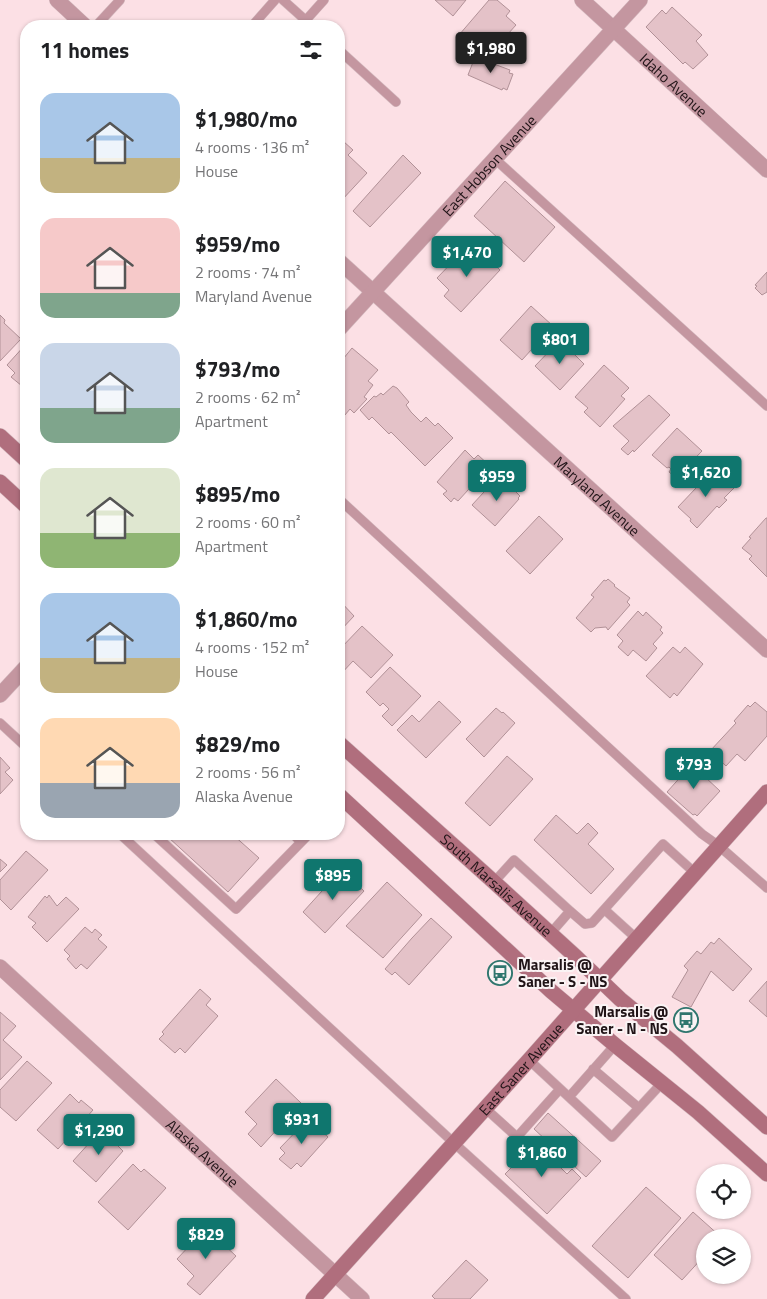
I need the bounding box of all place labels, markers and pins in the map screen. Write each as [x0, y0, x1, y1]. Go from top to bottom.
pin: $1,980 [450, 32, 532, 74]
pin: $1,470 [426, 236, 508, 278]
pin: $801 [530, 322, 590, 365]
pin: $1,620 [665, 456, 747, 498]
pin: $959 [467, 460, 527, 502]
pin: $793 [664, 748, 724, 790]
pin: $895 [303, 858, 363, 901]
place label: Marsalis @ Saner - S - NS [518, 953, 608, 993]
bus stop icon: Marsalis @ Saner - S - NS [487, 960, 513, 986]
place label: Marsalis @ Saner - N - NS [576, 1000, 668, 1040]
bus stop icon: Marsalis @ Saner - N - NS [673, 1007, 699, 1033]
pin: $931 [272, 1102, 332, 1145]
pin: $1,290 [58, 1114, 140, 1156]
pin: $1,860 [501, 1136, 583, 1178]
pin: $829 [176, 1218, 236, 1260]

